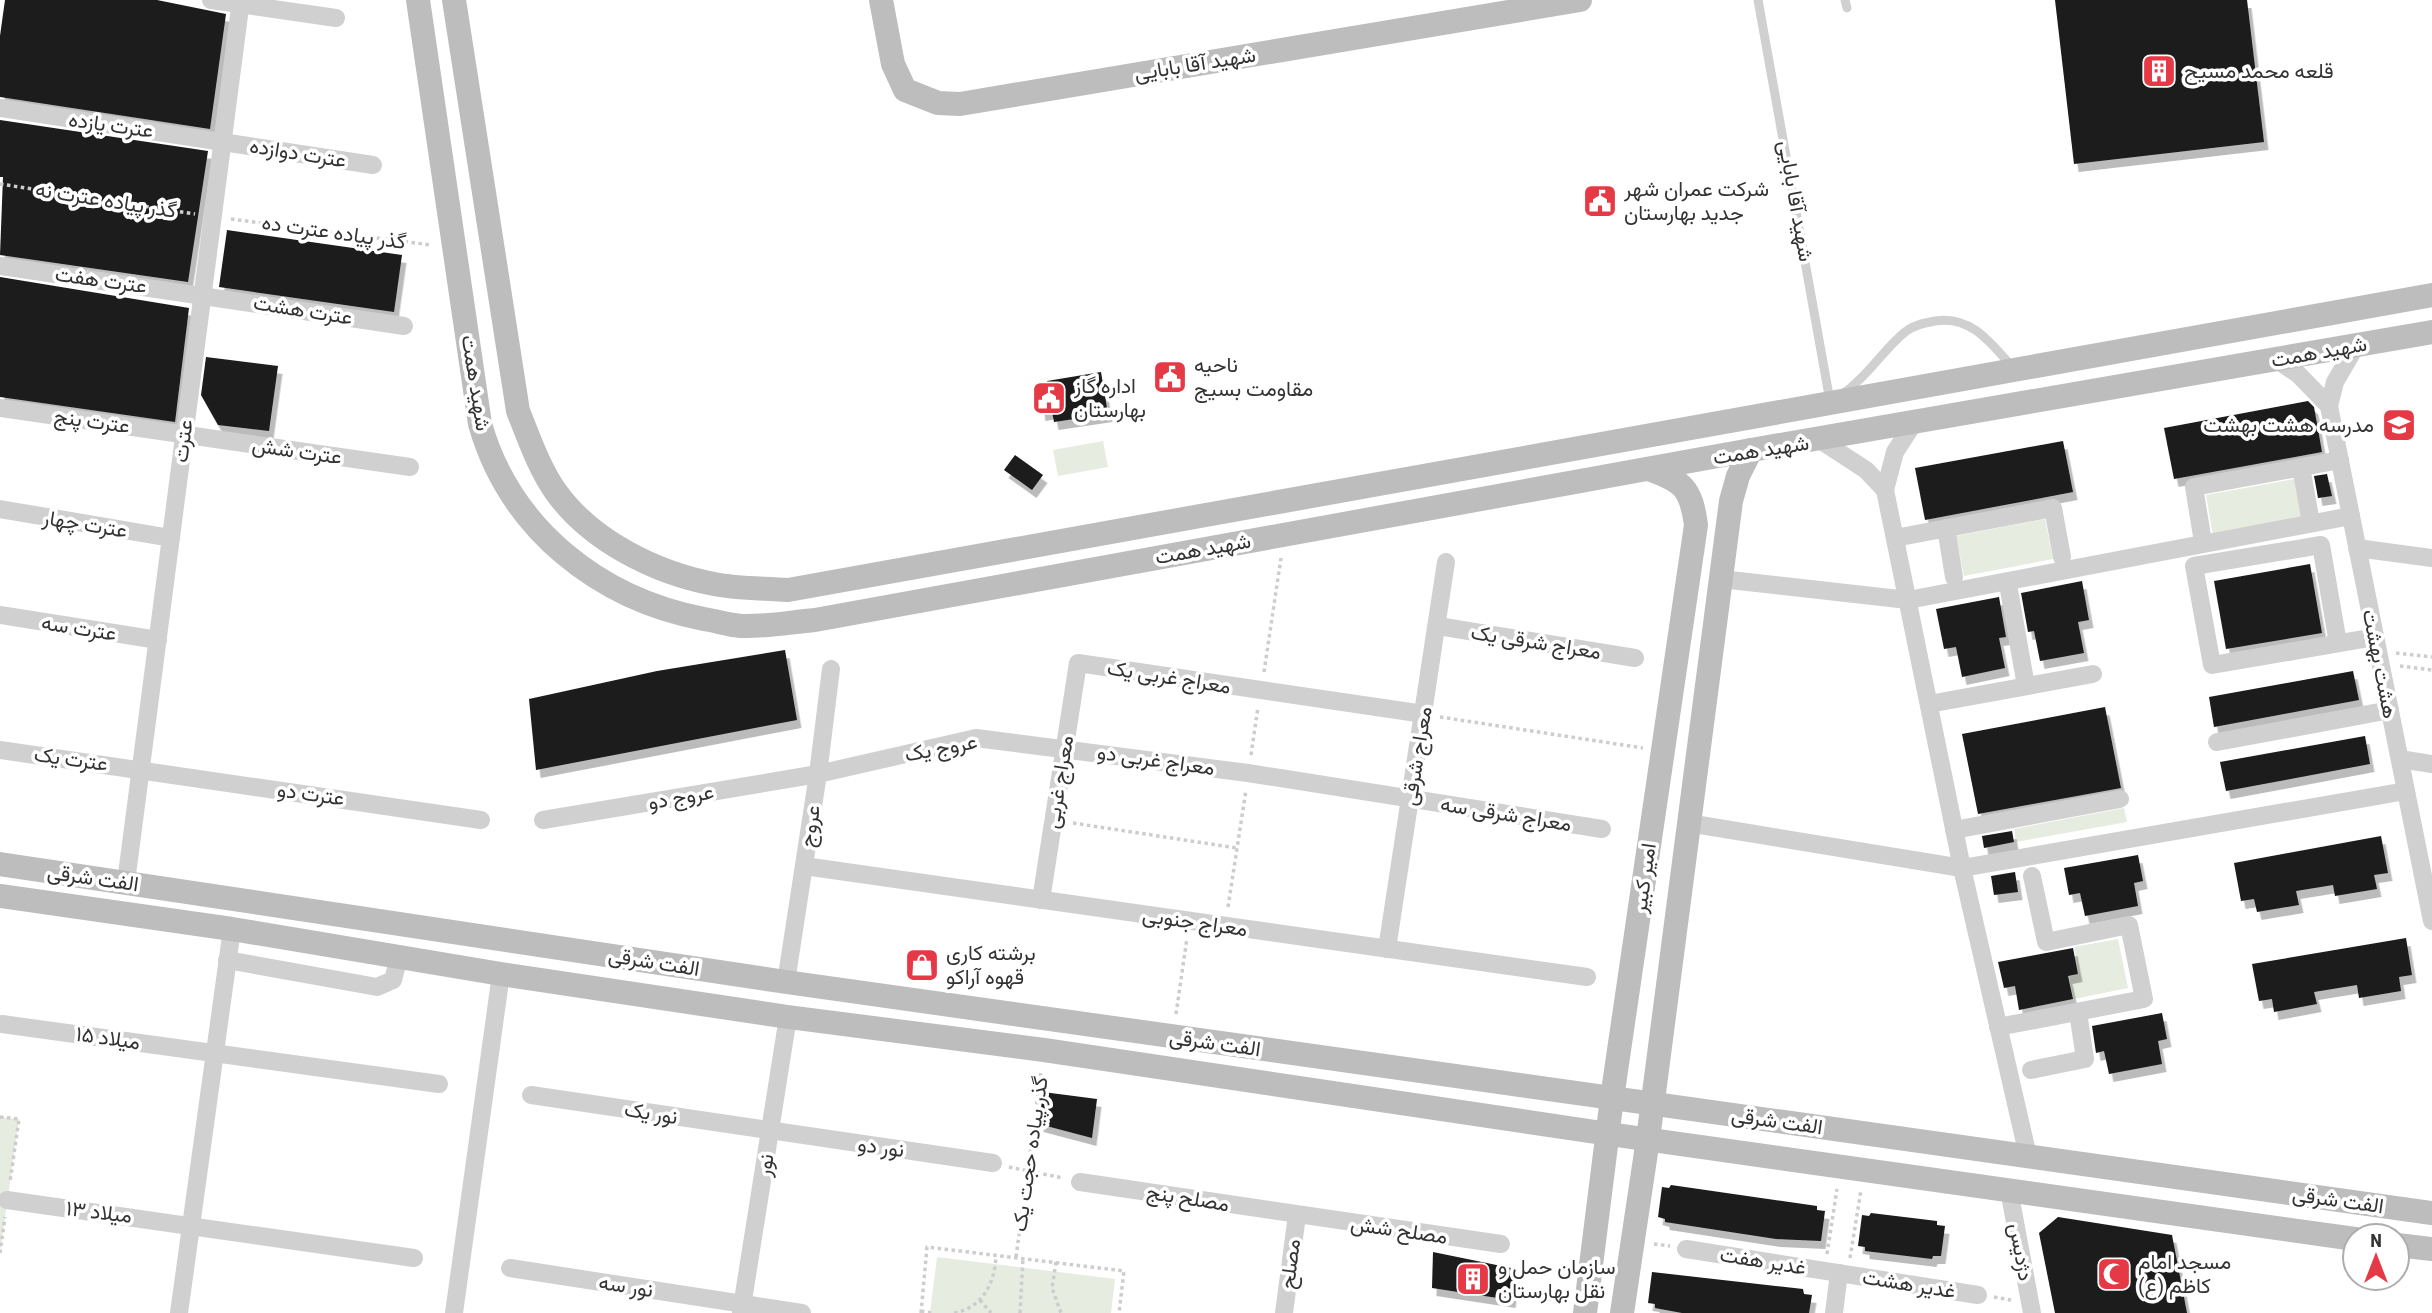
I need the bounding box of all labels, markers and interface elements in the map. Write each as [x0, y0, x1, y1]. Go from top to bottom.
street label: شهید آقا بابایی [1133, 43, 1258, 86]
building icon: قلعه محمد مسیح [2140, 52, 2178, 90]
place label: قلعه محمد مسیح [2184, 59, 2334, 85]
street label: عترت یازده [67, 107, 155, 144]
street label: عترت دوازده [248, 134, 348, 173]
street label: شهید آقا بابایی [1773, 139, 1818, 264]
street label: گذر پیاده عترت نه [33, 177, 178, 225]
place label: شرکت عمران شهر جدید بهارستان [1623, 177, 1769, 226]
public building icon: شرکت عمران شهر جدید بهارستان [1581, 182, 1619, 220]
street label: گذر پیاده عترت ده [260, 210, 408, 256]
street label: عترت هفت [53, 262, 149, 299]
street label: عترت هشت [252, 290, 354, 331]
street label: شهید همت [2269, 332, 2369, 373]
street label: شهید همت [456, 333, 495, 433]
place label: ناحیه مقاومت بسیج [1194, 353, 1313, 403]
public building icon: ناحیه مقاومت بسیج [1151, 358, 1189, 396]
place label: اداره گاز بهارستان [1073, 374, 1146, 423]
public building icon: اداره گاز بهارستان [1030, 379, 1068, 417]
street label: عترت پنج [52, 404, 131, 440]
school or university icon: مدرسه هشت بهشت [2380, 406, 2418, 444]
place label: مدرسه هشت بهشت [2203, 413, 2374, 438]
street label: عترت [168, 418, 199, 464]
street label: شهید همت [1711, 431, 1811, 470]
street label: عترت شش [250, 433, 344, 470]
street label: عترت چهار [40, 505, 129, 545]
street label: شهید همت [1153, 529, 1253, 570]
street label: هشت بهشت [2357, 607, 2402, 721]
street label: عترت سه [40, 610, 118, 647]
street label: معراج شرقی یک [1469, 620, 1603, 666]
street label: معراج غربی یک [1105, 655, 1233, 701]
street label: معراج شرقی [1397, 705, 1439, 808]
street label: عروج یک [903, 729, 980, 769]
street label: معراج غربی [1040, 734, 1080, 831]
street label: معراج غربی دو [1096, 740, 1216, 782]
street label: عترت یک [32, 742, 110, 777]
street label: عترت دو [276, 777, 346, 812]
street label: عروج دو [646, 779, 716, 817]
street label: معراج شرقی سه [1438, 792, 1573, 838]
street label: عروج [795, 803, 827, 849]
street label: امیر کبیر [1627, 841, 1662, 916]
street label: الفت شرقی [46, 860, 140, 897]
street label: معراج جنوبی [1141, 903, 1249, 943]
place label: برشته کاری قهوه آراکو [946, 941, 1036, 990]
street label: الفت شرقی [606, 943, 701, 982]
shop icon: برشته کاری قهوه آراکو [903, 946, 941, 984]
street label: میلاد ۱۵ [74, 1022, 142, 1054]
street label: الفت شرقی [1168, 1025, 1262, 1062]
street label: گذر پیاده حجت یک [1007, 1075, 1055, 1233]
street label: نور یک [622, 1097, 679, 1130]
street label: الفت شرقی [1730, 1103, 1824, 1140]
street label: نور دو [856, 1132, 906, 1163]
street label: نور [751, 1152, 780, 1179]
street label: مصلح پنج [1145, 1180, 1231, 1218]
street label: الفت شرقی [2291, 1182, 2385, 1219]
street label: میلاد ۱۳ [65, 1196, 133, 1228]
street label: مصلح شش [1349, 1211, 1449, 1251]
street label: دژدیس [2003, 1221, 2038, 1283]
north arrow [2341, 1222, 2411, 1292]
text: N [2370, 1229, 2382, 1252]
street label: مصلح [1275, 1238, 1307, 1291]
street label: غدیر هفت [1718, 1242, 1808, 1281]
place label: مسجد امام کاظم (ع) [2138, 1250, 2231, 1300]
place label: سازمان حمل و نقل بهارستان [1498, 1255, 1616, 1304]
mosque icon: مسجد امام کاظم (ع) [2095, 1255, 2133, 1293]
building icon: سازمان حمل و نقل بهارستان [1454, 1260, 1492, 1298]
street label: غدیر هشت [1860, 1265, 1957, 1304]
street label: نور سه [597, 1270, 655, 1303]

